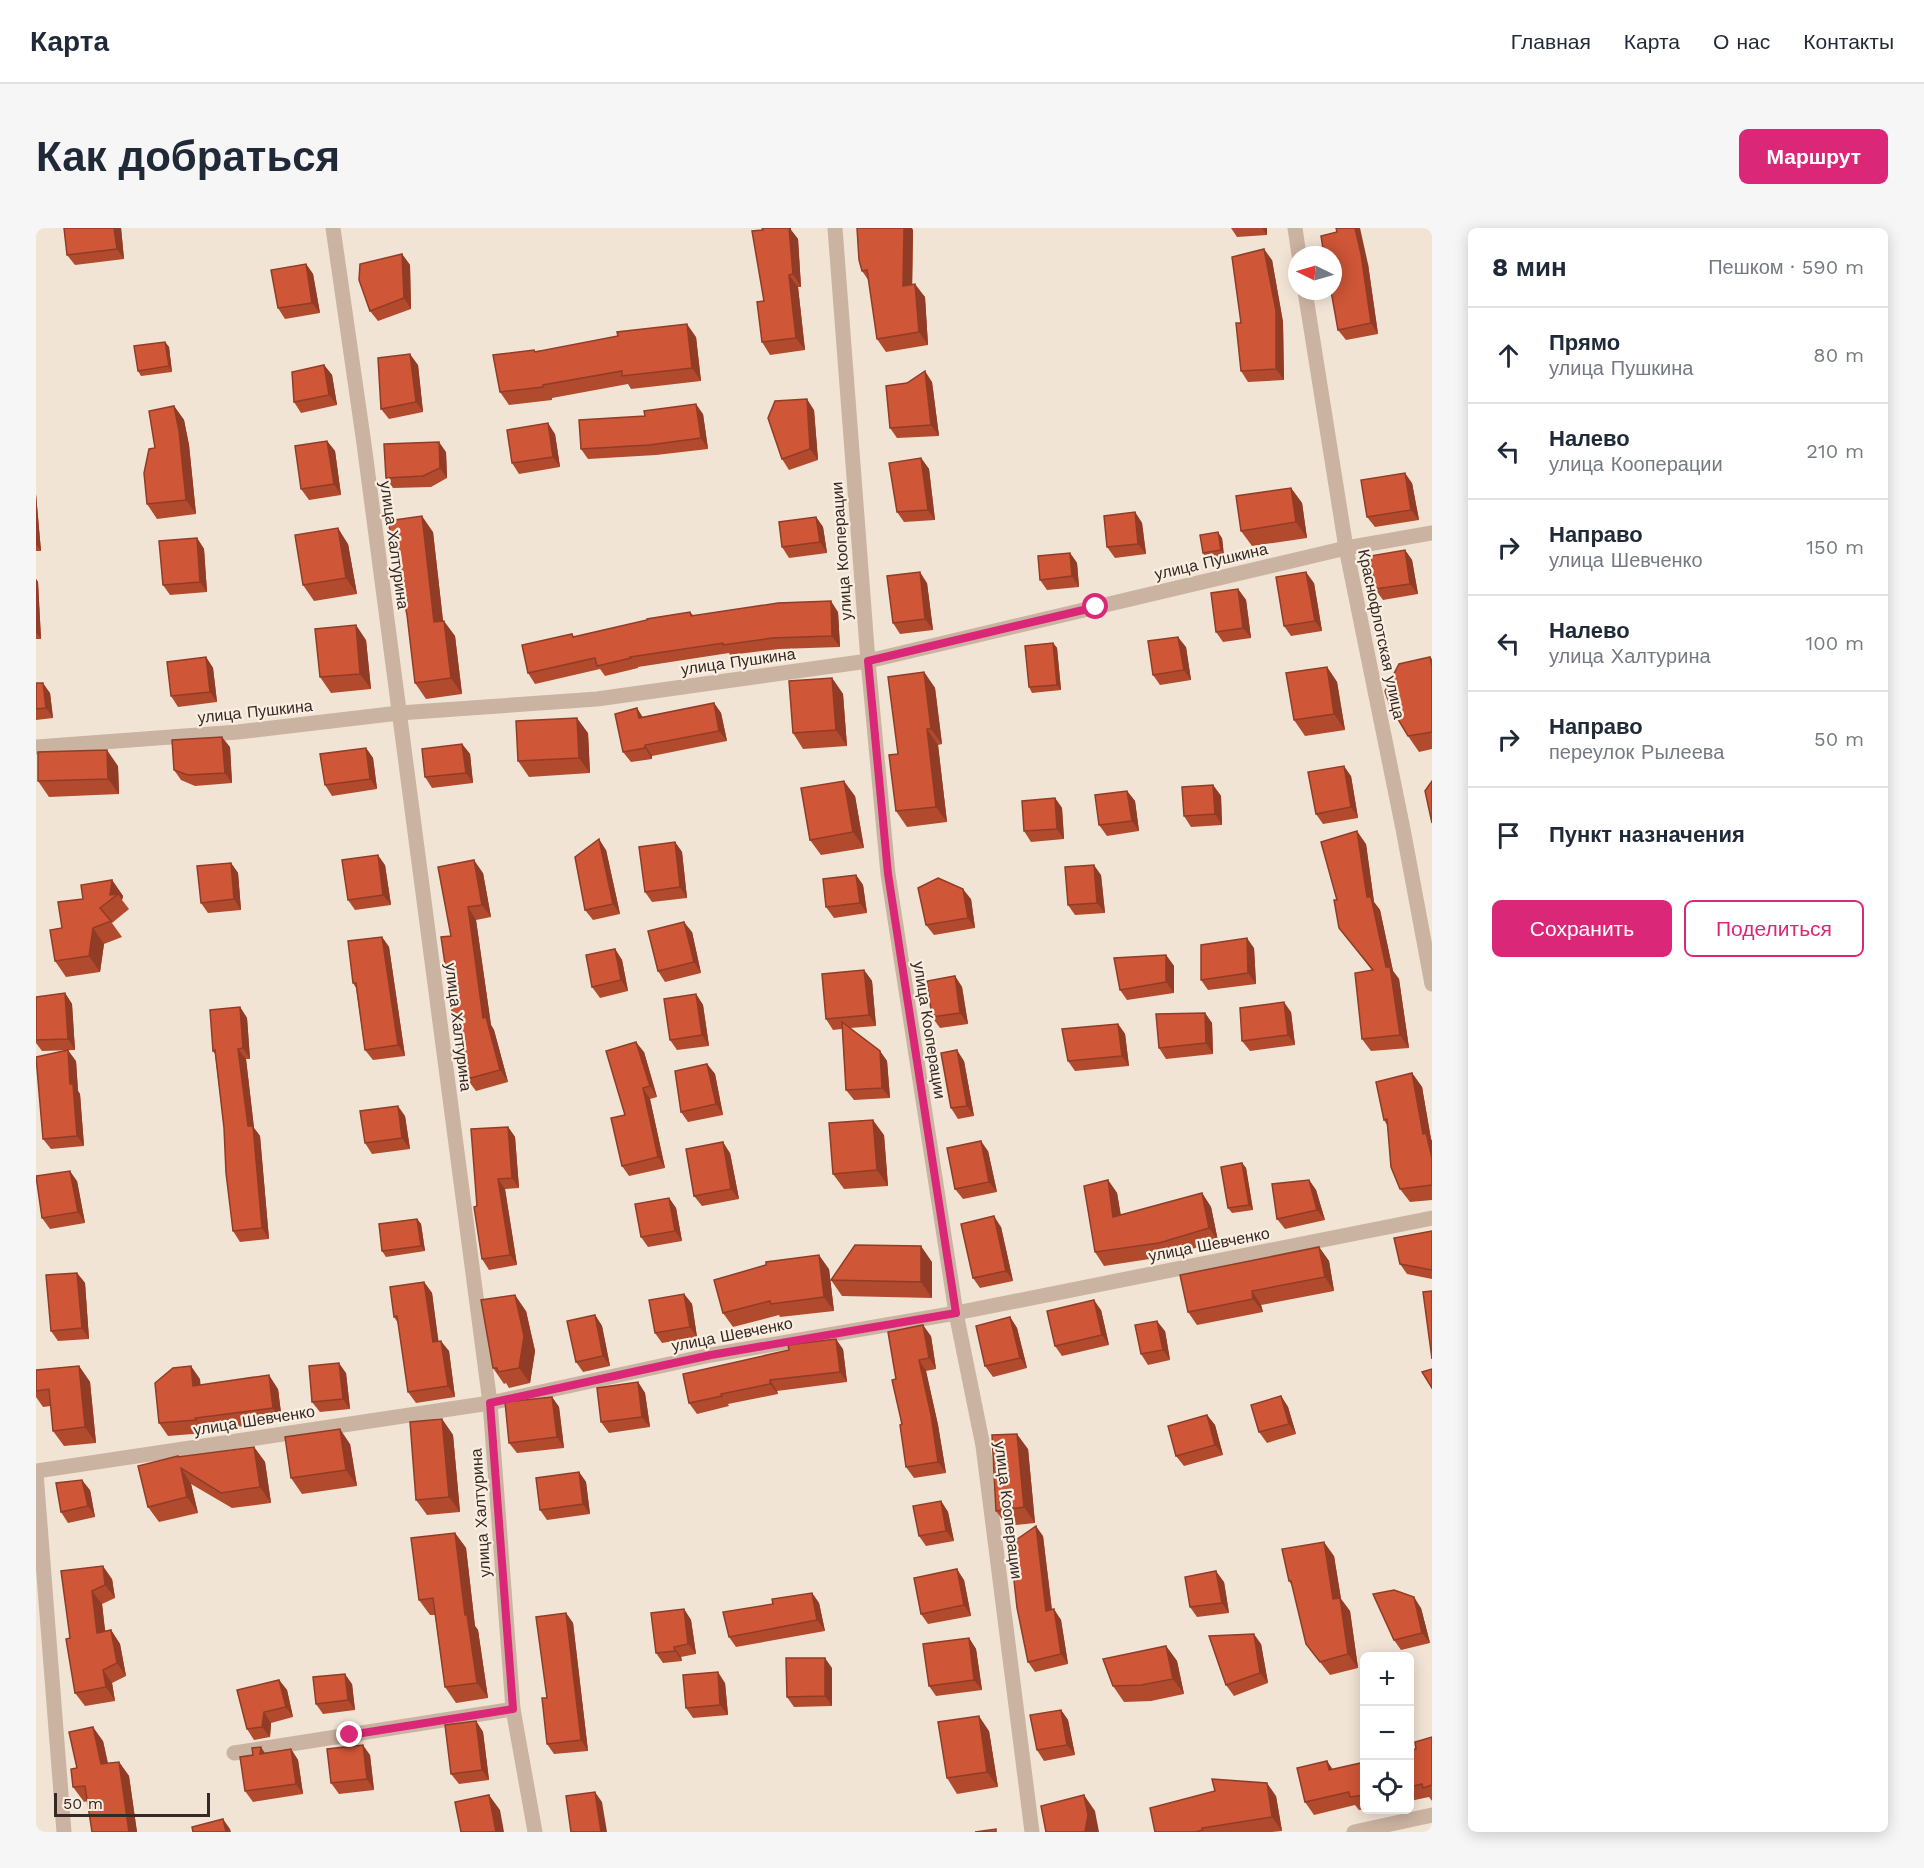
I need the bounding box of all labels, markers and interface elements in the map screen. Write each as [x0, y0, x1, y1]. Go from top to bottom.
text: Карта [30, 25, 109, 58]
text: Главная [1511, 29, 1591, 54]
text: Карта [1624, 29, 1680, 54]
text: О нас [1713, 29, 1770, 54]
text: Контакты [1803, 29, 1894, 54]
button: Маршрут [1739, 129, 1888, 184]
text: Как добраться [36, 132, 340, 181]
north arrow [1288, 246, 1342, 300]
text: 8 мин [1492, 252, 1567, 282]
text: Пешком · 590 m [1708, 255, 1864, 279]
text: Прямо [1549, 330, 1620, 355]
icon: ahead [1492, 339, 1525, 372]
text: 80 m [1813, 343, 1864, 367]
text: улица Пушкина [1549, 356, 1693, 380]
text: Налево [1549, 426, 1630, 451]
icon: left [1492, 435, 1525, 468]
text: 210 m [1806, 439, 1864, 463]
text: улица Кооперации [1549, 452, 1723, 476]
street label: улица Халтурина [376, 480, 413, 610]
street label: улица Кооперации [827, 481, 856, 621]
text: Направо [1549, 522, 1643, 547]
icon: right [1492, 531, 1525, 564]
text: 150 m [1806, 535, 1864, 559]
street label: улица Пушкина [1153, 539, 1270, 584]
street label: Краснофлотская улица [1354, 547, 1409, 721]
text: улица Шевченко [1549, 548, 1703, 572]
route start [1082, 593, 1108, 619]
text: Налево [1549, 618, 1630, 643]
icon: left [1492, 627, 1525, 660]
text: 100 m [1805, 631, 1864, 655]
street label: улица Пушкина [680, 644, 797, 679]
text: улица Халтурина [1549, 644, 1711, 668]
street label: улица Пушкина [197, 696, 314, 727]
text: Направо [1549, 714, 1643, 739]
icon: right [1492, 723, 1525, 756]
text: 50 m [1814, 727, 1864, 751]
text: переулок Рылеева [1549, 740, 1724, 764]
icon: arrive [1492, 819, 1525, 852]
text: Пункт назначения [1549, 822, 1745, 847]
button: Сохранить [1492, 900, 1672, 957]
button: Поделиться [1684, 900, 1864, 957]
street label: улица Кооперации [909, 960, 950, 1100]
street label: улица Халтурина [441, 962, 476, 1092]
street label: улица Шевченко [1147, 1223, 1271, 1266]
street label: улица Шевченко [670, 1313, 794, 1356]
street label: улица Шевченко [192, 1401, 316, 1439]
street label: улица Кооперации [991, 1440, 1026, 1580]
street label: улица Халтурина [467, 1448, 494, 1578]
map controls [1360, 1652, 1414, 1814]
button: + [1360, 1652, 1414, 1706]
button: − [1360, 1706, 1414, 1760]
route end [336, 1721, 362, 1747]
button: locate [1360, 1760, 1414, 1814]
scale bar [54, 1790, 210, 1818]
text: 50 m [63, 1794, 103, 1813]

